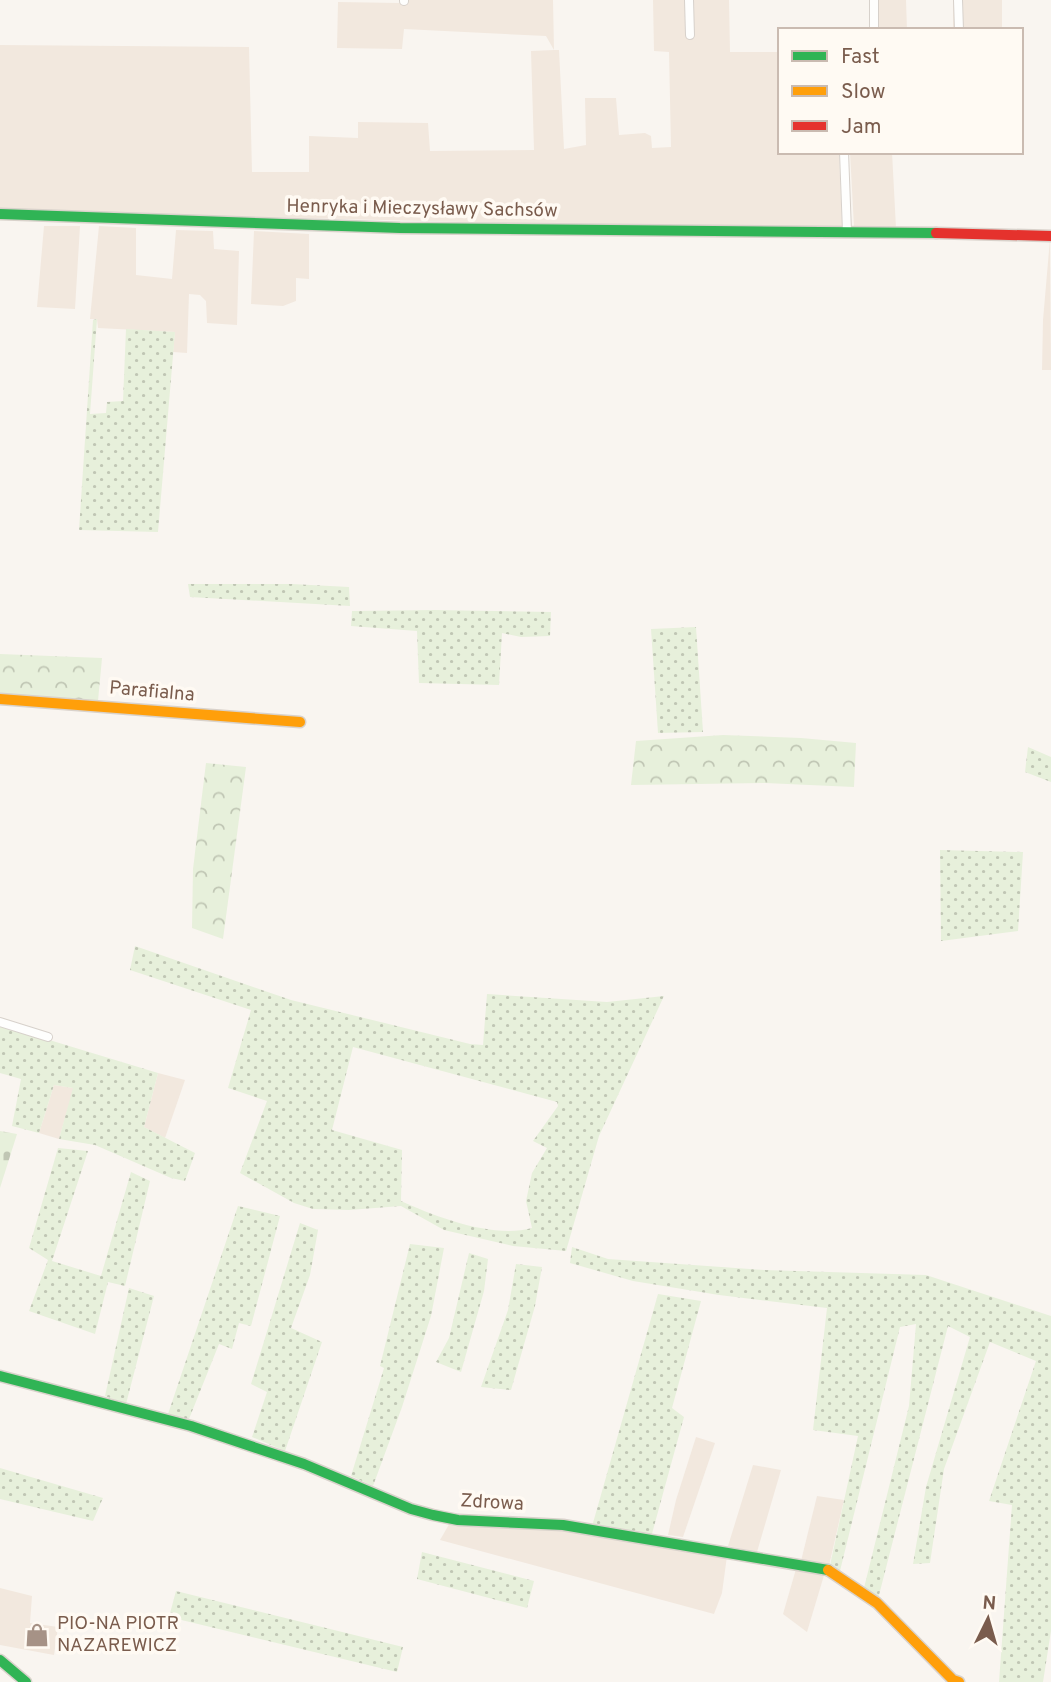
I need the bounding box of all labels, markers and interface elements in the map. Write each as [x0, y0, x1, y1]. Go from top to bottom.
legend [778, 28, 1023, 154]
text: Fast [841, 44, 880, 71]
text: Slow [841, 79, 886, 106]
text: Jam [841, 114, 882, 141]
street label: Henryka i Mieczysławy Sachsów [286, 195, 558, 223]
street label: Parafialna [108, 676, 196, 708]
street label: Zdrowa [460, 1489, 524, 1517]
north arrow [953, 1584, 1023, 1654]
text: N [981, 1592, 997, 1617]
place label: PIO-NA PIOTR NAZAREWICZ [57, 1612, 179, 1658]
shop icon: PIO-NA PIOTR NAZAREWICZ [23, 1621, 51, 1649]

